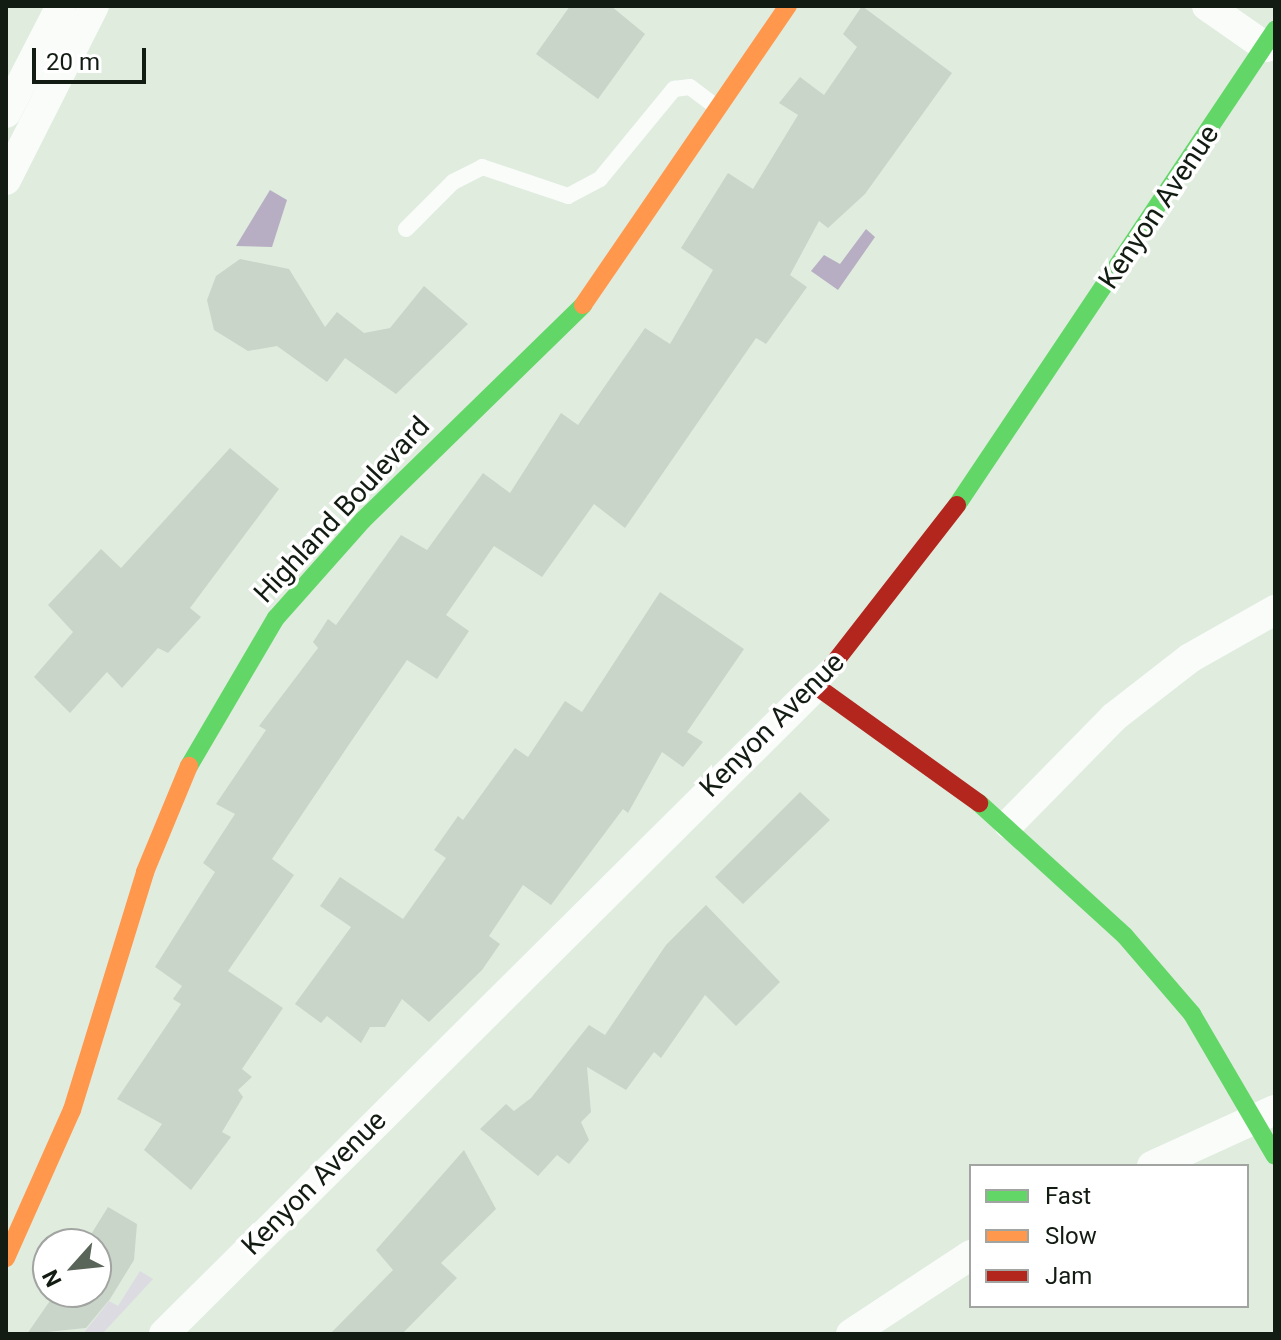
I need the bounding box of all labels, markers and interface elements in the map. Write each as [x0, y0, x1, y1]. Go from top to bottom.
scale bar [36, 32, 150, 82]
text: 20 m [46, 48, 100, 76]
street label: Kenyon Avenue [1092, 119, 1226, 295]
street label: Highland Boulevard [247, 410, 437, 610]
street label: Kenyon Avenue [693, 646, 851, 804]
street label: Kenyon Avenue [235, 1104, 393, 1262]
legend [969, 1164, 1249, 1308]
text: Fast [1045, 1182, 1091, 1210]
text: Slow [1045, 1222, 1097, 1250]
north arrow [32, 1228, 112, 1308]
text: Jam [1045, 1262, 1092, 1290]
text: N [37, 1266, 67, 1291]

